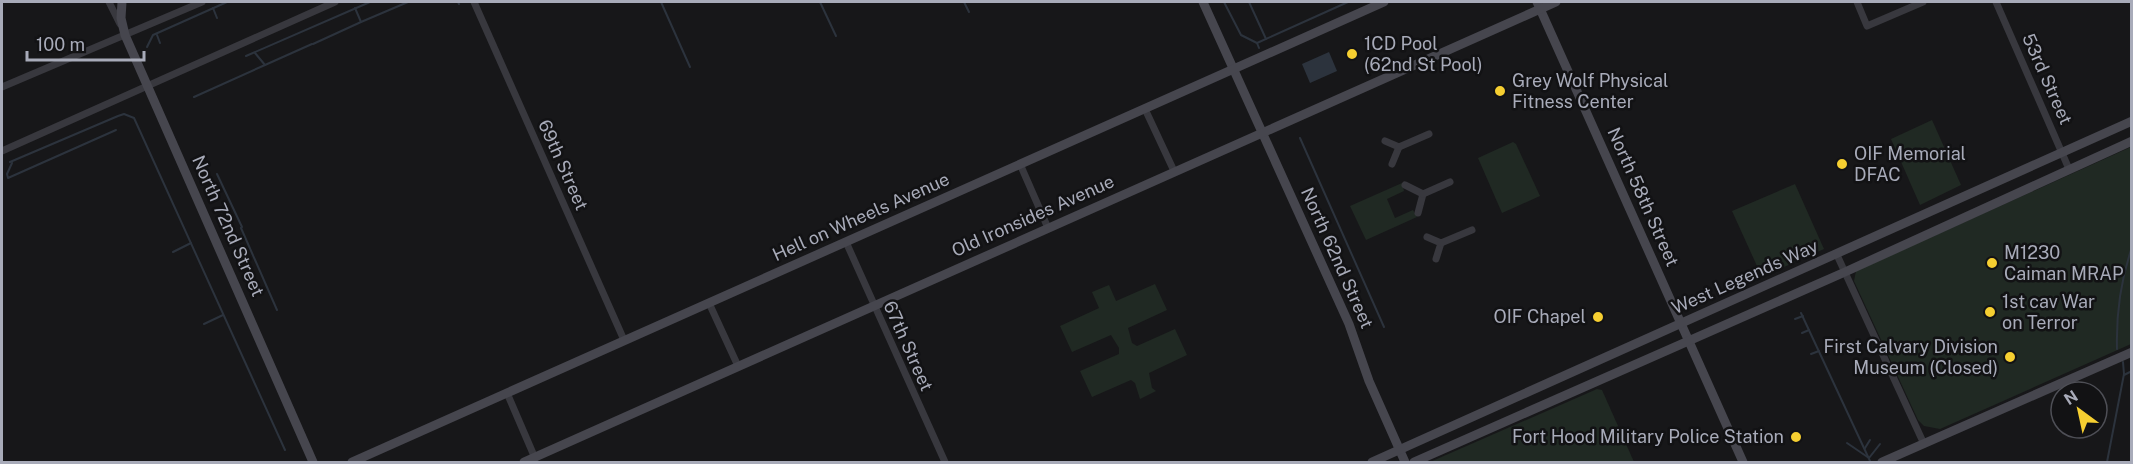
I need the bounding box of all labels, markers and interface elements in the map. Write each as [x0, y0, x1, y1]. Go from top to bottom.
scale bar [27, 24, 144, 62]
street label: 53rd Street [2018, 30, 2077, 128]
place label: 1CD Pool (62nd St Pool) [1364, 33, 1483, 75]
text: 100 m [36, 34, 85, 55]
marker: 1CD Pool (62nd St Pool) [1345, 47, 1359, 61]
place label: Grey Wolf Physical Fitness Center [1512, 70, 1668, 112]
marker: Grey Wolf Physical Fitness Center [1493, 84, 1507, 98]
street label: 69th Street [534, 116, 593, 213]
street label: North 58th Street [1603, 124, 1683, 269]
place label: OIF Memorial DFAC [1854, 143, 1966, 185]
street label: North 72nd Street [188, 152, 269, 299]
marker: OIF Memorial DFAC [1835, 157, 1849, 171]
street label: Hell on Wheels Avenue [769, 168, 953, 265]
street label: Old Ironsides Avenue [948, 170, 1117, 261]
street label: North 62nd Street [1297, 184, 1378, 332]
street label: West Legends Way [1668, 235, 1821, 318]
place label: M1230 Caiman MRAP [2004, 242, 2123, 284]
marker: M1230 Caiman MRAP [1985, 256, 1999, 270]
place label: 1st cav War on Terror [2002, 291, 2095, 333]
street label: 67th Street [879, 298, 938, 394]
marker: 1st cav War on Terror [1983, 305, 1997, 319]
place label: OIF Chapel [1494, 306, 1586, 327]
marker: OIF Chapel [1591, 310, 1605, 324]
place label: First Calvary Division Museum (Closed) [1824, 336, 1998, 378]
marker: First Calvary Division Museum (Closed) [2003, 350, 2017, 364]
north arrow [2049, 380, 2109, 440]
text: N [2061, 386, 2082, 409]
place label: Fort Hood Military Police Station [1512, 426, 1784, 447]
marker: Fort Hood Military Police Station [1789, 430, 1803, 444]

